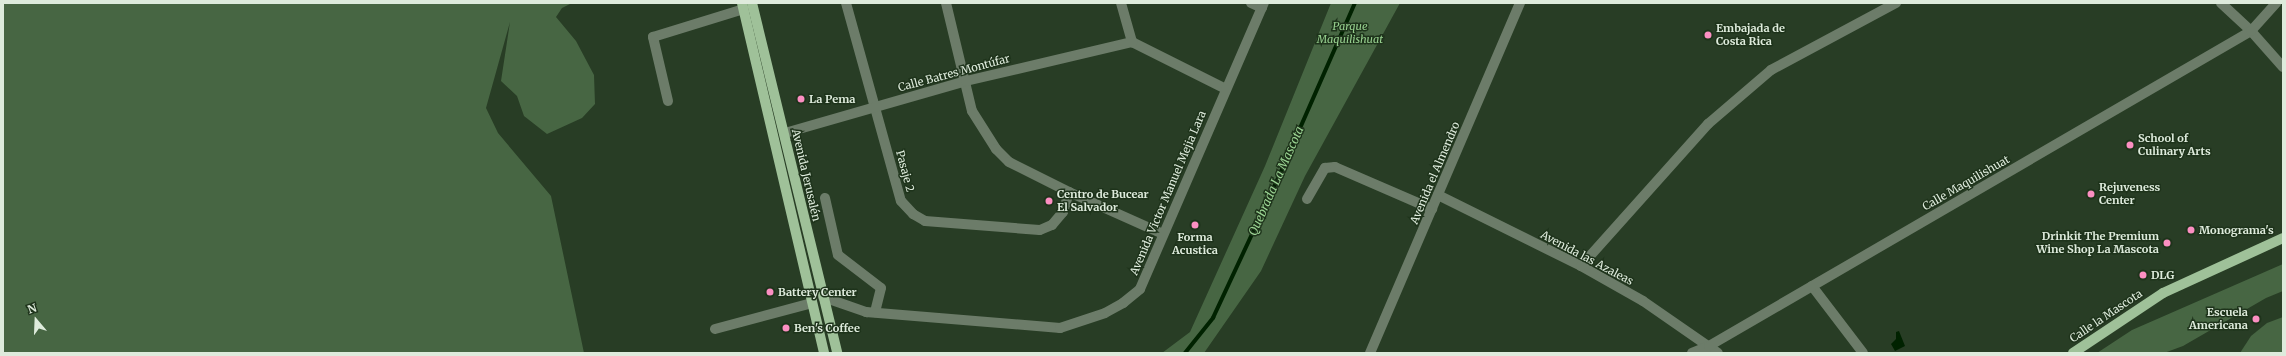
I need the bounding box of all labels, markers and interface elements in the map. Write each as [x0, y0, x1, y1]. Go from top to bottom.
park label: Parque Maquilishuat [1317, 20, 1383, 46]
place label: Embajada de Costa Rica [1716, 22, 1785, 48]
marker: Embajada de Costa Rica [1703, 30, 1713, 40]
street label: Calle Batres Montúfar [897, 52, 1011, 94]
place label: La Pema [809, 92, 855, 106]
marker: La Pema [796, 94, 806, 104]
street label: Avenida Victor Manuel Mejia Lara [1127, 109, 1209, 277]
street label: Avenida el Almendro [1407, 120, 1463, 226]
water label: Quebrada La Mascota [1245, 124, 1307, 238]
street label: Avenida Jerusalén [789, 128, 823, 222]
place label: School of Culinary Arts [2138, 132, 2211, 158]
marker: School of Culinary Arts [2125, 140, 2135, 150]
street label: Pasaje 2 [893, 149, 917, 193]
street label: Calle Maquilishuat [1920, 153, 2012, 213]
place label: Rejuveness Center [2099, 181, 2160, 207]
place label: Centro de Bucear El Salvador [1057, 188, 1149, 214]
marker: Rejuveness Center [2086, 189, 2096, 199]
marker: Centro de Bucear El Salvador [1044, 196, 1054, 206]
marker: Forma Acustica [1190, 220, 1200, 230]
place label: Monograma's [2199, 223, 2274, 237]
marker: Monograma's [2186, 225, 2196, 235]
street label: Avenida las Azaleas [1538, 228, 1636, 288]
place label: Drinkit The Premium Wine Shop La Mascota [2036, 230, 2159, 256]
place label: Forma Acustica [1172, 231, 1218, 257]
marker: Drinkit The Premium Wine Shop La Mascota [2162, 238, 2172, 248]
place label: DLG [2151, 268, 2174, 282]
marker: DLG [2138, 270, 2148, 280]
place label: Battery Center [778, 285, 857, 299]
marker: Battery Center [765, 287, 775, 297]
street label: Calle la Mascota [2067, 287, 2145, 345]
north arrow [16, 300, 56, 340]
text: N [26, 301, 38, 317]
place label: Escuela Americana [2189, 306, 2248, 332]
marker: Escuela Americana [2251, 314, 2261, 324]
place label: Ben's Coffee [794, 321, 860, 335]
marker: Ben's Coffee [781, 323, 791, 333]

